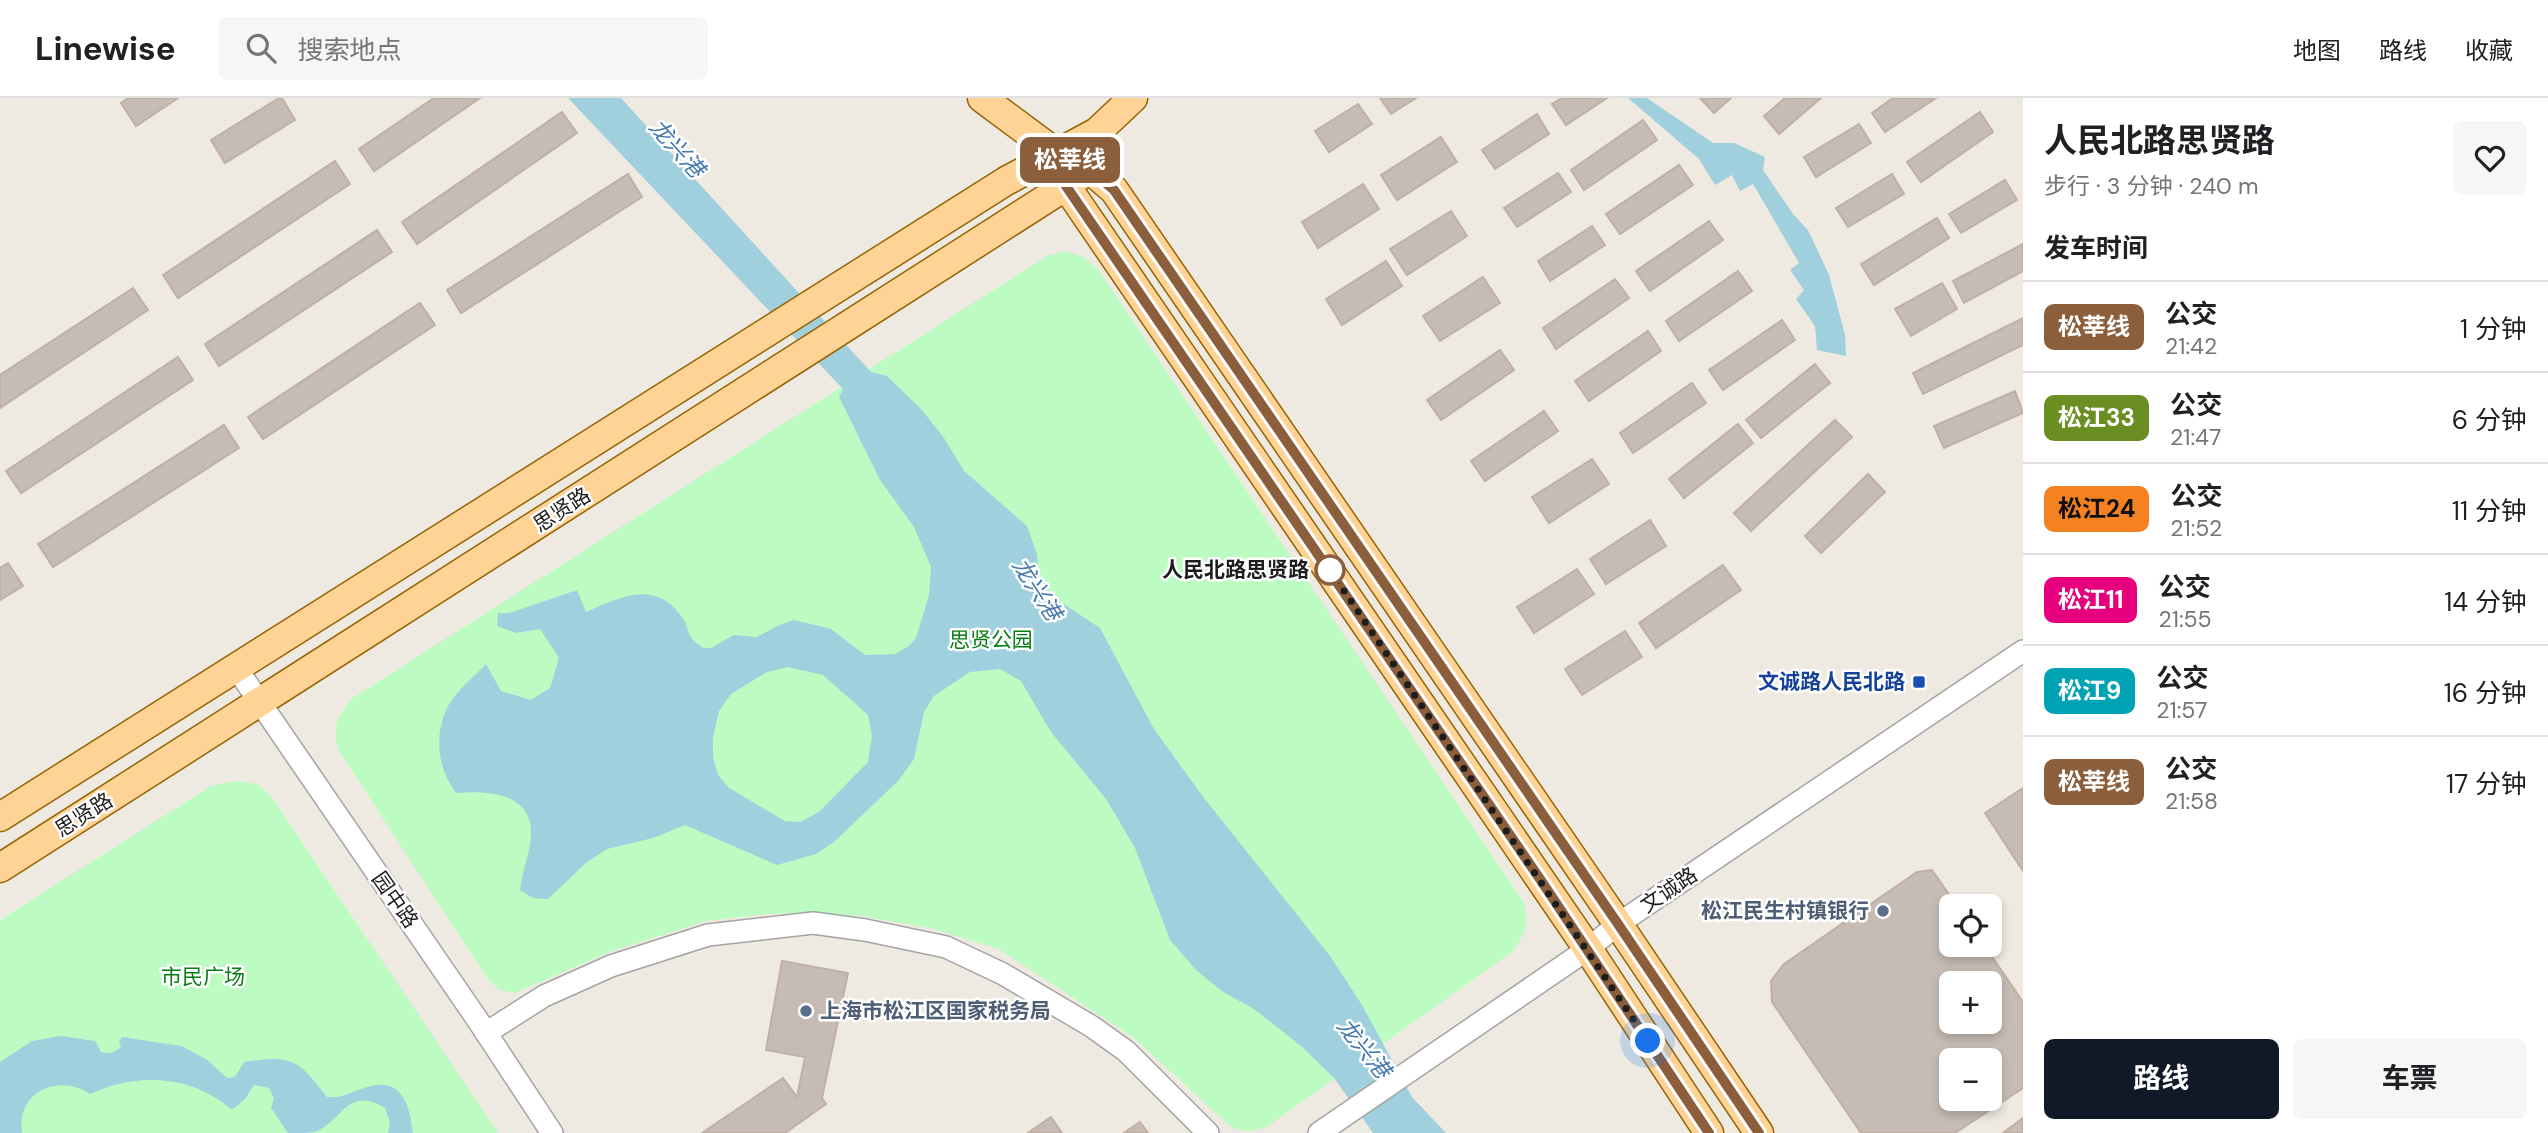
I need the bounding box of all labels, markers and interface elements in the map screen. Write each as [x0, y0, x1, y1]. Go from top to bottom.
search box [218, 17, 708, 80]
text: Linewise [35, 27, 176, 70]
icon: search [242, 29, 280, 67]
text: 搜索地点 [298, 33, 402, 67]
text: 地图 [2293, 35, 2341, 66]
text: 路线 [2379, 35, 2427, 66]
text: 收藏 [2465, 35, 2513, 66]
water label: 龙兴港 [643, 112, 713, 186]
text: 人民北路思贤路 [2044, 119, 2275, 162]
button: heart [2453, 121, 2527, 195]
line badge: 松莘线 [1030, 137, 1110, 183]
text: 松莘线 [1034, 144, 1106, 175]
text: 步行 · 3 分钟 · 240 m [2044, 171, 2258, 201]
text: 发车时间 [2044, 231, 2148, 265]
text: 公交 [2165, 297, 2217, 331]
text: 松莘线 [2058, 311, 2130, 342]
text: 1 分钟 [2460, 312, 2527, 346]
text: 21:42 [2165, 331, 2217, 361]
text: 公交 [2170, 388, 2222, 422]
text: 松江33 [2058, 402, 2135, 433]
text: 6 分钟 [2452, 403, 2527, 437]
text: 21:47 [2170, 422, 2221, 452]
text: 公交 [2170, 479, 2222, 513]
street label: 思贤路 [528, 481, 596, 539]
text: 松江24 [2058, 493, 2135, 524]
text: 11 分钟 [2452, 494, 2527, 528]
text: 21:52 [2170, 513, 2222, 543]
water label: 龙兴港 [1006, 552, 1070, 629]
marker: 人民北路思贤路 [1315, 555, 1345, 585]
place label: 人民北路思贤路 [1162, 556, 1309, 584]
text: 公交 [2158, 570, 2211, 604]
text: 松江11 [2058, 584, 2123, 615]
text: 14 分钟 [2444, 585, 2527, 619]
text: 21:55 [2158, 604, 2212, 634]
park label: 思贤公园 [949, 626, 1033, 654]
text: 公交 [2156, 661, 2208, 695]
place label: 文诚路人民北路 [1758, 668, 1905, 696]
marker: 文诚路人民北路 [1911, 674, 1927, 690]
text: 松江9 [2058, 675, 2121, 706]
text: 16 分钟 [2444, 676, 2527, 710]
text: 21:57 [2156, 695, 2207, 725]
text: 公交 [2165, 752, 2217, 786]
text: 松莘线 [2058, 766, 2130, 797]
text: 17 分钟 [2446, 767, 2527, 801]
street label: 思贤路 [50, 786, 118, 844]
text: 21:58 [2165, 786, 2218, 816]
street label: 文诚路 [1635, 861, 1703, 919]
street label: 园中路 [365, 866, 425, 934]
map controls [1939, 894, 2002, 1111]
button: locate [1939, 894, 2002, 957]
place label: 松江民生村镇银行 [1701, 897, 1869, 925]
marker: 松江民生村镇银行 [1875, 903, 1891, 919]
park label: 市民广场 [161, 963, 245, 991]
button: + [1939, 971, 2002, 1034]
place label: 上海市松江区国家税务局 [820, 997, 1051, 1025]
marker: 上海市松江区国家税务局 [798, 1003, 814, 1019]
water label: 龙兴港 [1331, 1012, 1399, 1087]
your location [1630, 1023, 1665, 1058]
button: 路线 [2044, 1039, 2279, 1119]
button: 车票 [2293, 1039, 2527, 1119]
button: − [1939, 1048, 2002, 1111]

